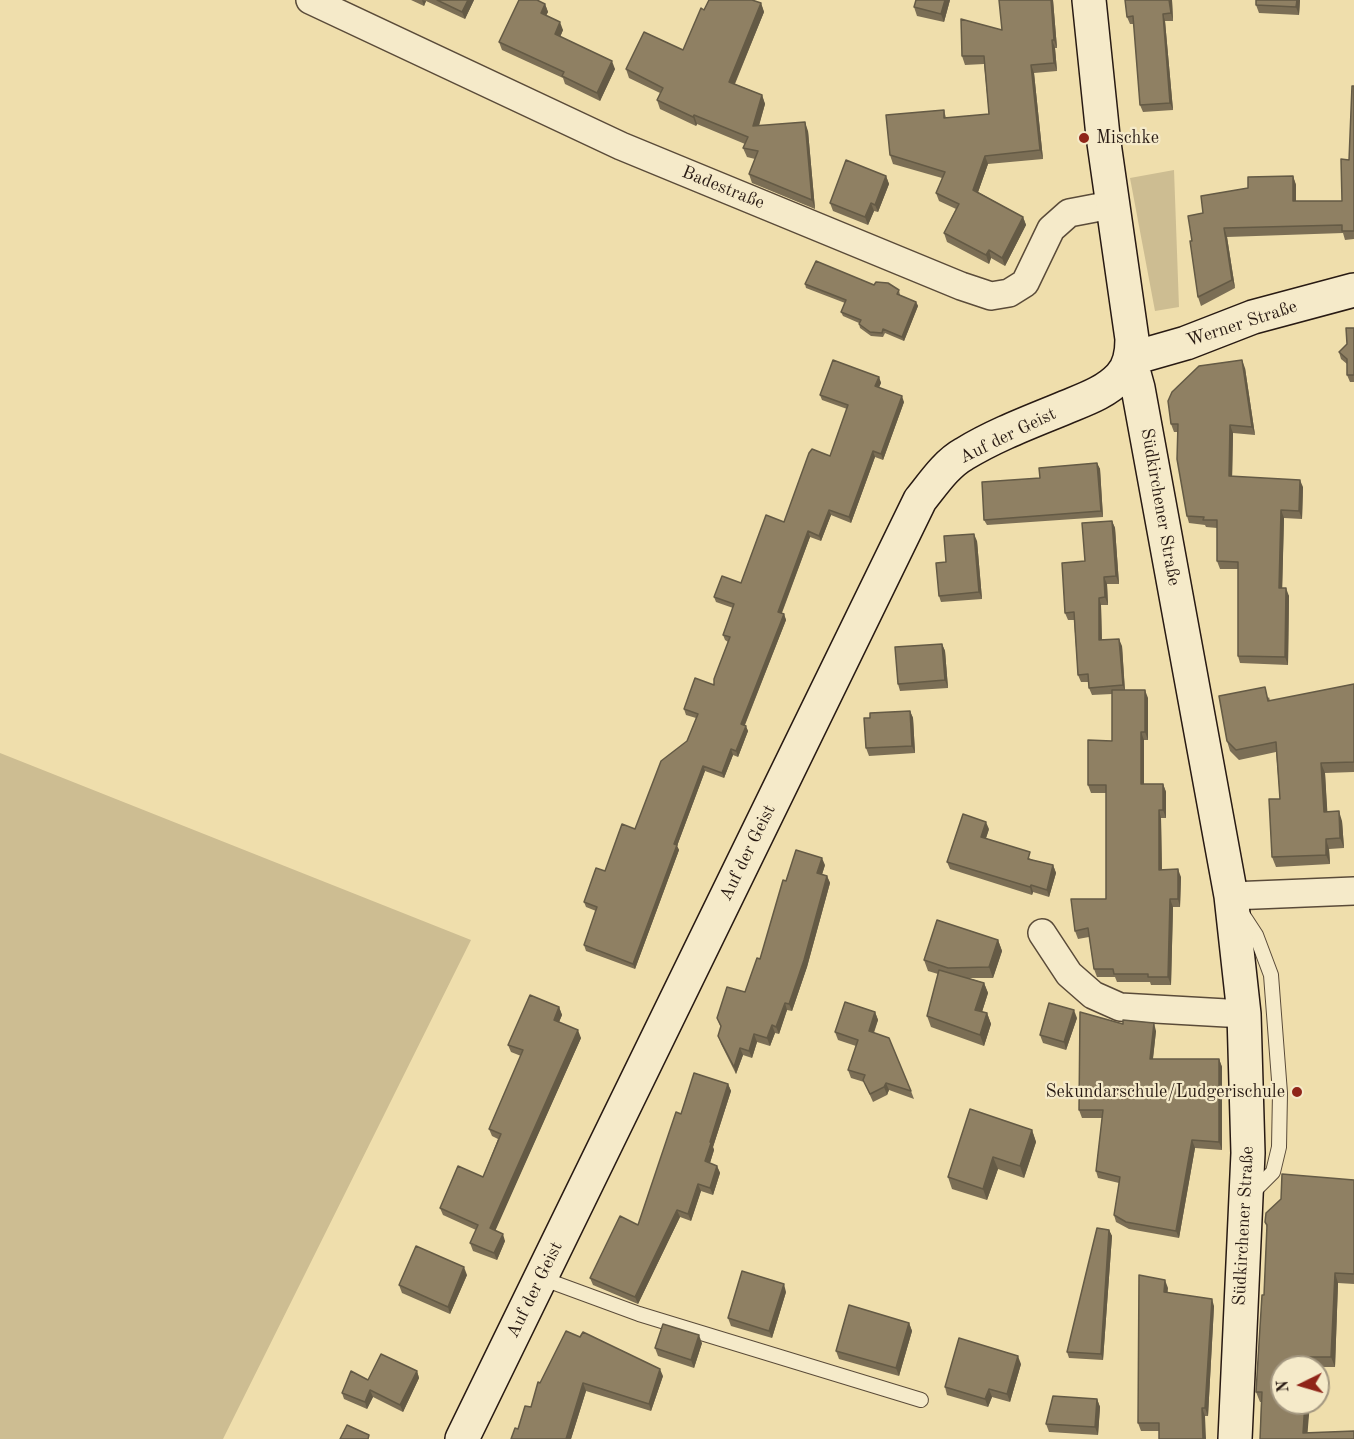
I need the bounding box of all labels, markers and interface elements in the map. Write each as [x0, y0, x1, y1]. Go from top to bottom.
place label: Mischke [1096, 127, 1159, 149]
marker: Mischke [1077, 131, 1091, 145]
street label: Badestraße [679, 162, 767, 214]
street label: Werner Straße [1184, 296, 1300, 352]
street label: Auf der Geist [956, 403, 1060, 469]
street label: Südkirchener Straße [1136, 427, 1184, 587]
street label: Auf der Geist [715, 801, 781, 905]
place label: Sekundarschule/Ludgerischule [1045, 1081, 1285, 1103]
marker: Sekundarschule/Ludgerischule [1290, 1085, 1304, 1099]
street label: Südkirchener Straße [1229, 1146, 1259, 1306]
street label: Auf der Geist [502, 1238, 568, 1342]
north arrow [1270, 1355, 1330, 1415]
text: N [1276, 1380, 1293, 1393]

